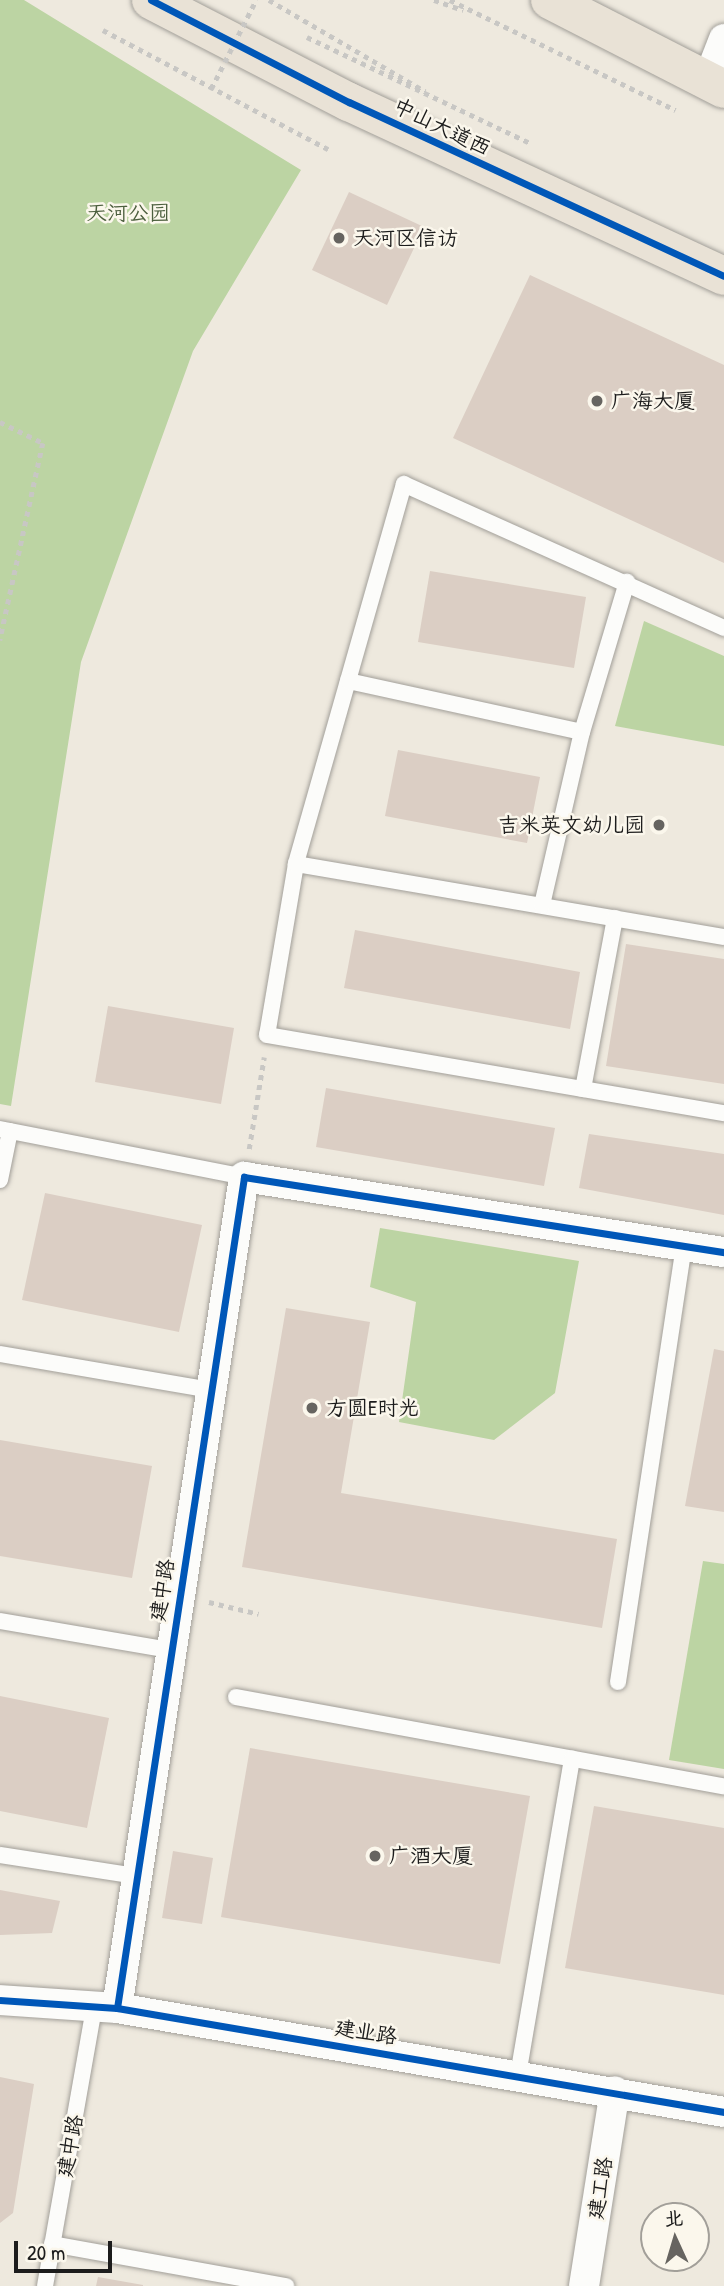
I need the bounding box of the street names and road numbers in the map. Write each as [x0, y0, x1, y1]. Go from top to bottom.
street label: 中山大道西 [389, 93, 495, 161]
street label: 建中路 [145, 1557, 179, 1623]
street label: 建业路 [333, 2015, 399, 2049]
street label: 建中路 [52, 2113, 88, 2179]
street label: 建工路 [583, 2155, 617, 2221]

